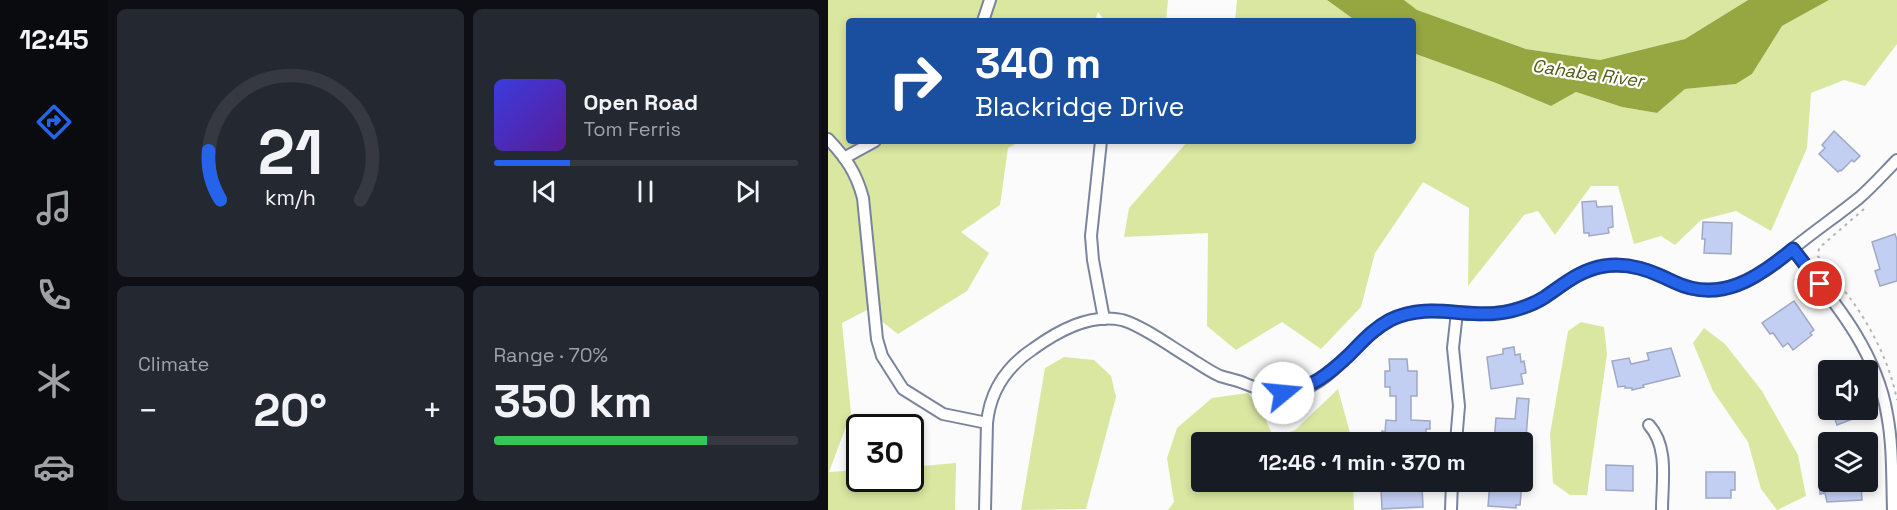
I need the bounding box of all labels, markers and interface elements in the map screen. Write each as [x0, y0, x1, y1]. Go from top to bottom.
text: 12:45 [19, 22, 89, 57]
text: 340 m [975, 37, 1101, 90]
icon: right [876, 42, 954, 120]
water label: Cahaba River [1531, 54, 1647, 93]
text: Open Road [584, 88, 698, 116]
text: Blackridge Drive [975, 89, 1184, 124]
icon: directions [33, 101, 75, 143]
text: 21 [258, 113, 323, 192]
text: Tom Ferris [584, 116, 681, 142]
icon: previous [528, 175, 561, 208]
icon: pause [629, 175, 662, 208]
icon: next [731, 175, 764, 208]
text: km/h [265, 185, 316, 212]
icon: music [33, 187, 75, 229]
pin [1794, 258, 1845, 309]
icon: arrive [1803, 267, 1836, 300]
icon: phone [33, 274, 75, 316]
text: Range · 70% [494, 342, 608, 368]
text: Climate [138, 351, 209, 377]
icon: climate [33, 360, 75, 402]
map controls [1818, 360, 1878, 492]
button: sound [1818, 360, 1878, 420]
position arrow [1251, 361, 1315, 425]
text: 350 km [494, 373, 652, 430]
text: 20° [253, 382, 327, 439]
text: − [138, 390, 158, 432]
text: + [422, 390, 443, 432]
speed limit sign: 30 [846, 414, 924, 492]
button: layers [1818, 432, 1878, 492]
icon: car [33, 446, 75, 488]
text: 12:46 · 1 min · 370 m [1259, 448, 1465, 476]

